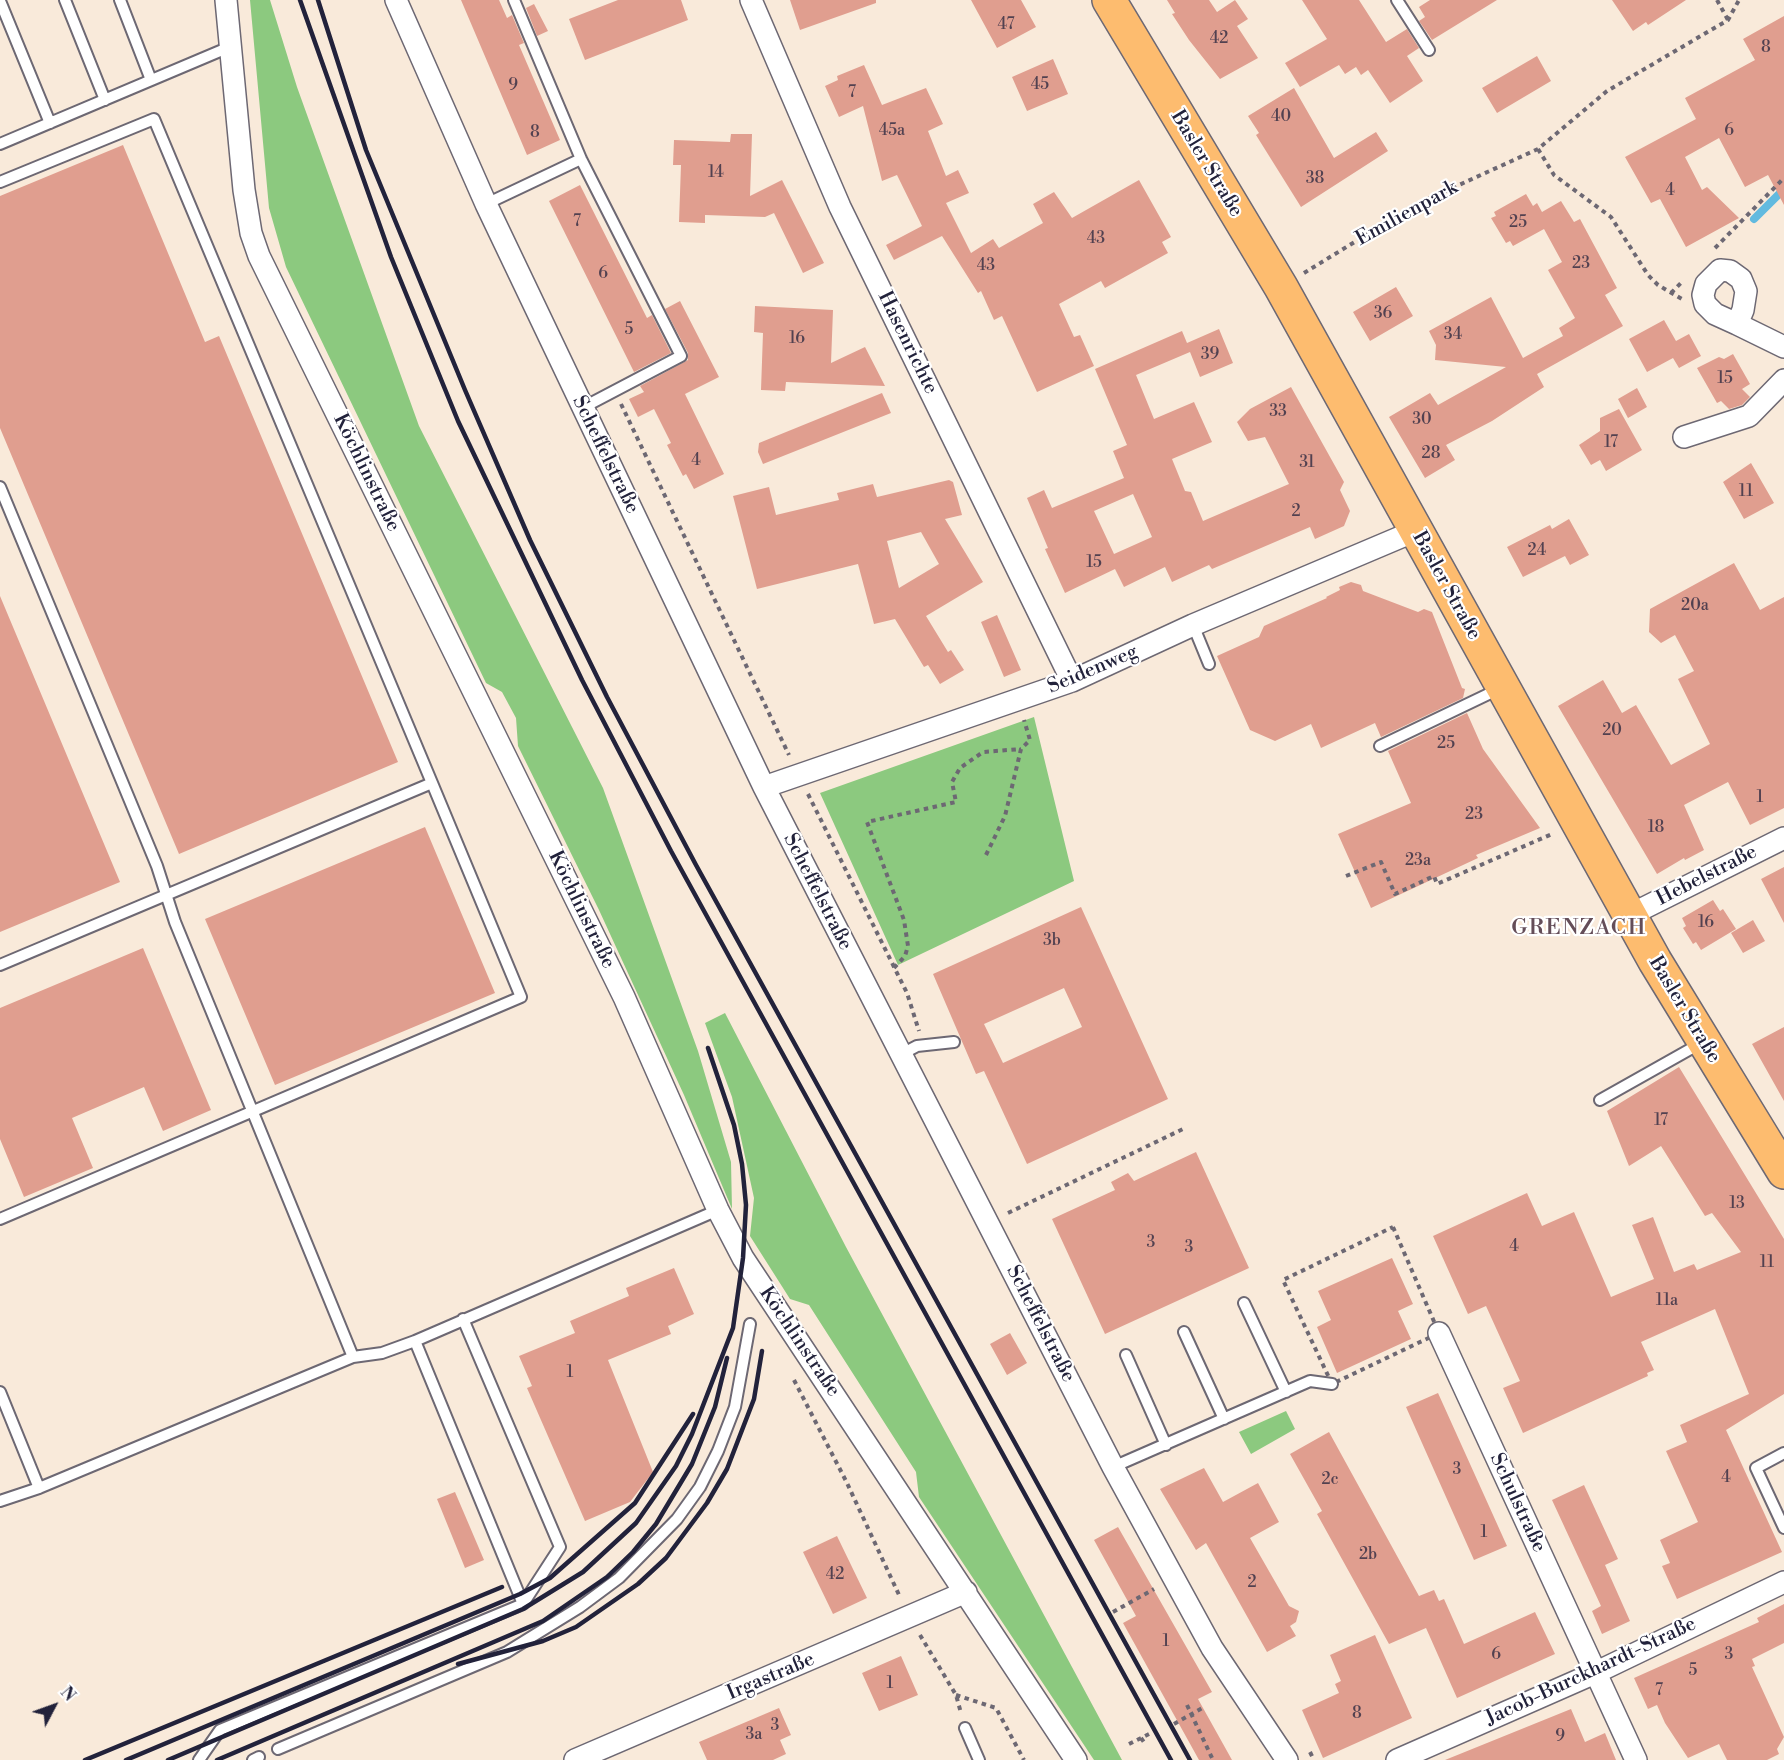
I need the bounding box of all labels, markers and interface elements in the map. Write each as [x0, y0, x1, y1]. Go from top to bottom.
house number: 47 [998, 15, 1014, 35]
house number: 42 [1210, 29, 1228, 49]
house number: 8 [1761, 38, 1771, 58]
house number: 45 [1031, 75, 1049, 95]
house number: 9 [508, 76, 518, 96]
house number: 7 [848, 83, 856, 103]
street label: Basler Straße [1165, 106, 1247, 222]
house number: 40 [1271, 107, 1291, 127]
house number: 45a [879, 121, 905, 141]
house number: 6 [1724, 121, 1734, 141]
house number: 8 [530, 123, 540, 143]
house number: 14 [708, 163, 724, 183]
house number: 38 [1306, 169, 1324, 189]
street label: Emilienpark [1352, 176, 1462, 252]
house number: 4 [1665, 181, 1675, 201]
house number: 7 [573, 212, 581, 232]
house number: 25 [1509, 213, 1527, 233]
house number: 43 [1087, 229, 1105, 249]
house number: 23 [1572, 254, 1590, 274]
house number: 43 [977, 256, 995, 276]
house number: 6 [598, 264, 608, 284]
street label: Hasenrichte [872, 288, 942, 398]
house number: 36 [1374, 304, 1392, 324]
house number: 5 [625, 320, 633, 340]
house number: 34 [1444, 325, 1462, 345]
house number: 16 [789, 329, 805, 349]
house number: 39 [1201, 345, 1219, 365]
house number: 15 [1717, 369, 1733, 389]
street label: Scheffelstraße [566, 392, 644, 518]
house number: 33 [1269, 402, 1287, 422]
street label: Köchlinstraße [327, 410, 405, 536]
house number: 30 [1412, 410, 1432, 430]
house number: 17 [1604, 433, 1618, 453]
house number: 28 [1422, 444, 1440, 464]
house number: 4 [691, 451, 701, 471]
house number: 31 [1299, 453, 1315, 473]
house number: 11 [1739, 482, 1753, 502]
house number: 2 [1291, 502, 1301, 522]
street label: Basler Straße [1406, 528, 1486, 644]
house number: 24 [1528, 541, 1546, 561]
house number: 15 [1086, 553, 1102, 573]
house number: 20a [1681, 596, 1709, 616]
street label: Seidenweg [1044, 640, 1142, 700]
house number: 20 [1602, 721, 1622, 741]
house number: 25 [1437, 734, 1455, 754]
house number: 1 [1757, 788, 1763, 808]
house number: 23 [1465, 805, 1483, 825]
house number: 18 [1648, 818, 1664, 838]
street label: Scheffelstraße [777, 830, 857, 954]
street label: Hebelstraße [1653, 840, 1761, 912]
street label: Köchlinstraße [542, 847, 620, 973]
house number: 23a [1405, 851, 1431, 871]
house number: 16 [1698, 913, 1714, 933]
district label: GRENZACH [1511, 916, 1647, 942]
house number: 3b [1043, 931, 1061, 951]
street label: Basler Straße [1643, 952, 1725, 1068]
house number: 17 [1654, 1111, 1668, 1131]
house number: 13 [1729, 1194, 1745, 1214]
house number: 3 [1147, 1233, 1155, 1253]
house number: 4 [1509, 1237, 1519, 1257]
house number: 3 [1185, 1238, 1193, 1258]
house number: 11 [1760, 1253, 1774, 1273]
street label: Scheffelstraße [1000, 1262, 1080, 1386]
street label: Köchlinstraße [753, 1282, 845, 1402]
house number: 11a [1656, 1291, 1678, 1311]
house number: 1 [567, 1363, 573, 1383]
street label: Schulstraße [1484, 1450, 1550, 1556]
house number: 3 [1453, 1460, 1461, 1480]
house number: 4 [1721, 1468, 1731, 1488]
house number: 2c [1321, 1470, 1339, 1490]
house number: 1 [1481, 1523, 1487, 1543]
house number: 2b [1359, 1545, 1377, 1565]
house number: 42 [826, 1565, 844, 1585]
house number: 2 [1247, 1573, 1257, 1593]
street label: Jacob-Burckhardt-Straße [1482, 1613, 1700, 1731]
house number: 1 [1163, 1632, 1169, 1652]
house number: 6 [1491, 1645, 1501, 1665]
house number: 3 [1725, 1645, 1733, 1665]
street label: Irgastraße [724, 1648, 818, 1706]
house number: 5 [1689, 1661, 1697, 1681]
house number: 1 [887, 1674, 893, 1694]
north arrow [24, 1676, 84, 1736]
house number: 7 [1655, 1681, 1663, 1701]
text: N [56, 1683, 79, 1706]
house number: 8 [1352, 1704, 1362, 1724]
house number: 3 [771, 1716, 779, 1736]
house number: 3a [746, 1725, 762, 1745]
house number: 9 [1555, 1727, 1565, 1747]

